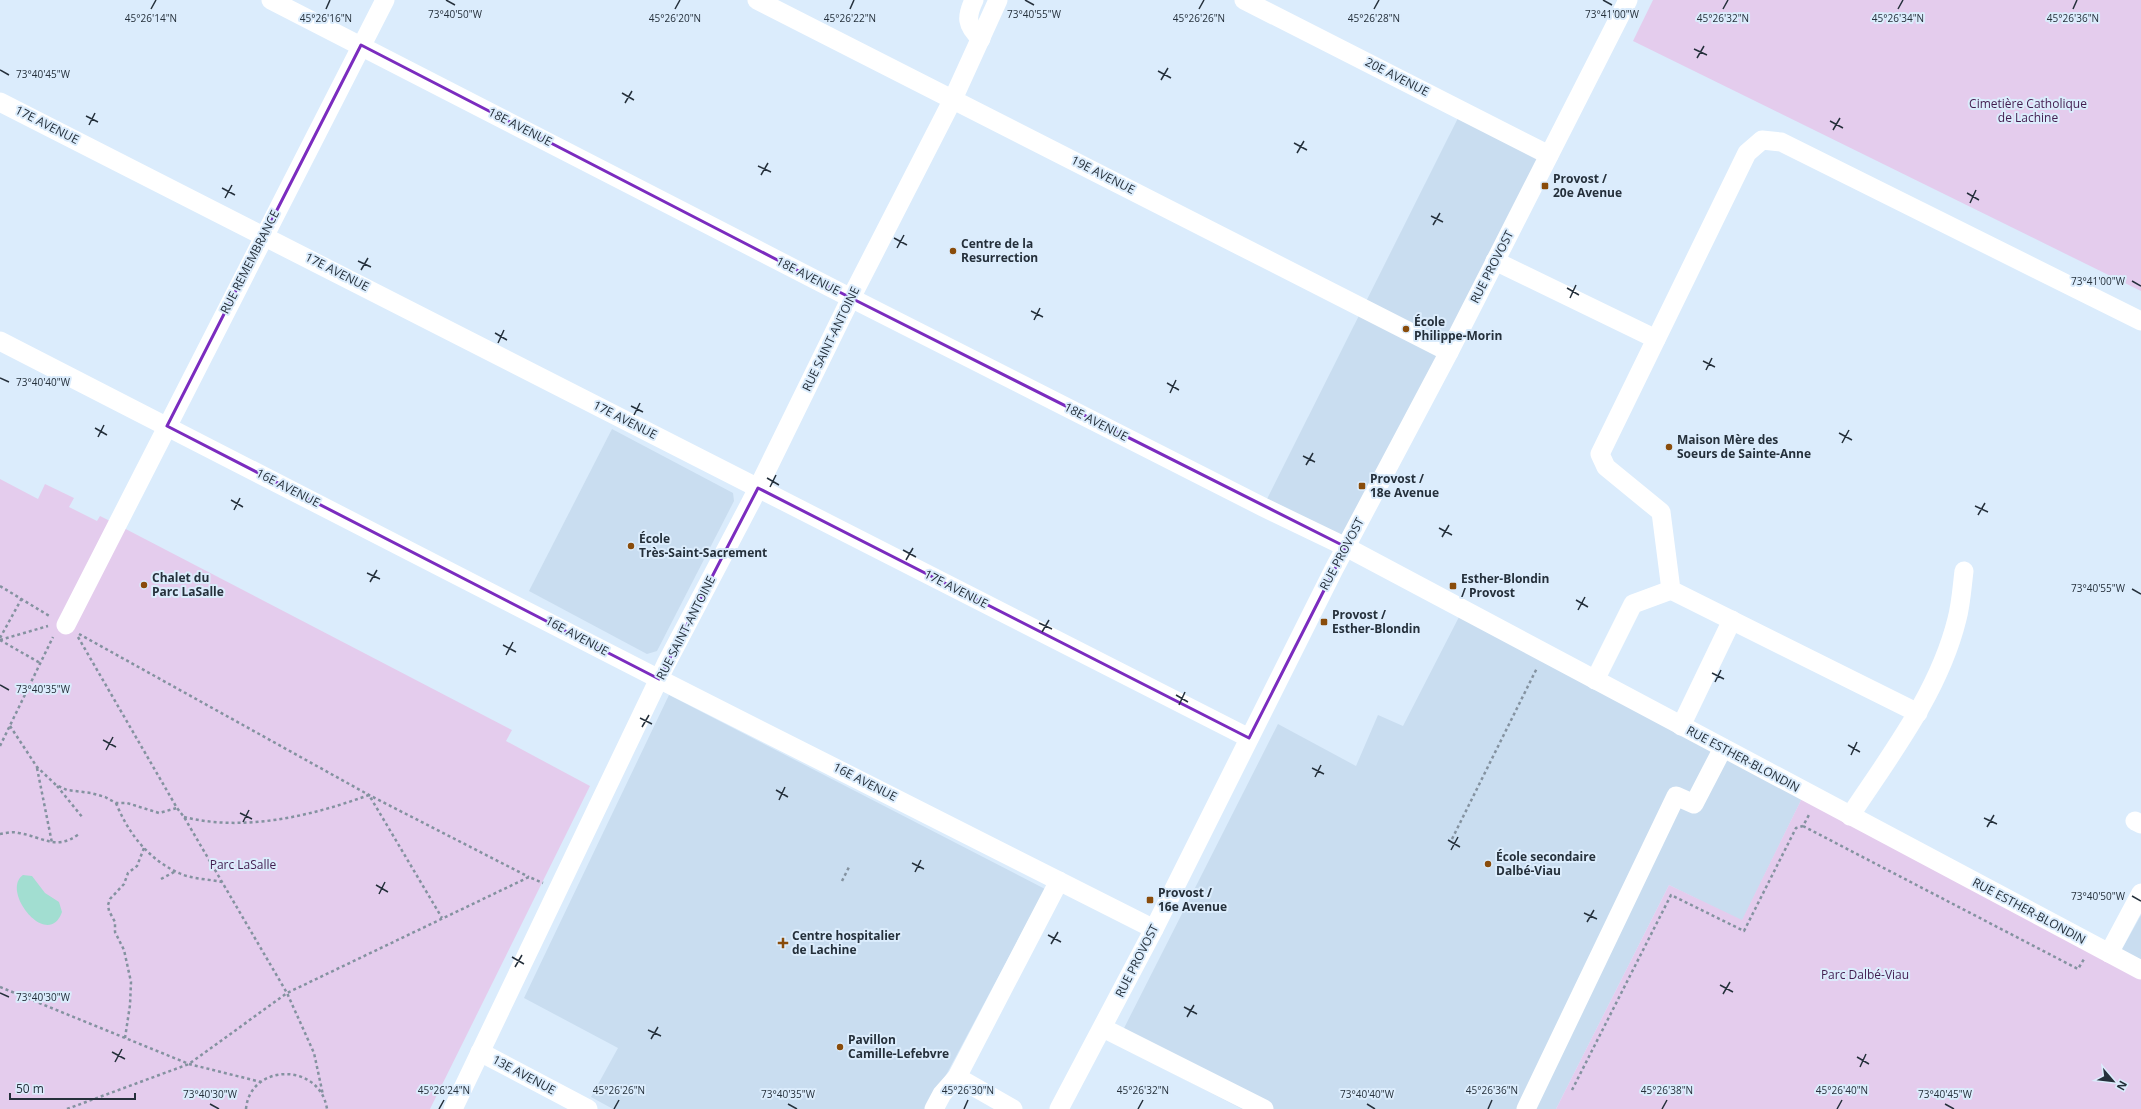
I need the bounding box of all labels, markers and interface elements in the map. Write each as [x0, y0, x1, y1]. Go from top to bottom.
text: 73°40'50"W [428, 7, 483, 21]
text: 73°40'55"W [1007, 7, 1062, 21]
text: 73°41'00"W [1585, 7, 1640, 21]
text: 45°26'14"N [125, 11, 177, 25]
text: 45°26'16"N [300, 11, 352, 25]
text: 45°26'20"N [649, 11, 701, 25]
text: 45°26'22"N [824, 11, 876, 25]
text: 45°26'26"N [1173, 11, 1225, 25]
text: 45°26'28"N [1348, 11, 1400, 25]
text: 45°26'32"N [1697, 11, 1749, 25]
text: 45°26'34"N [1872, 11, 1924, 25]
text: 45°26'36"N [2047, 11, 2099, 25]
street label: 20E AVENUE [1362, 53, 1432, 100]
text: 73°40'45"W [16, 67, 71, 81]
park label: Cimetière Catholique de Lachine [1969, 95, 2087, 126]
street label: 17E AVENUE [12, 101, 82, 148]
street label: 18E AVENUE [485, 103, 555, 150]
street label: 19E AVENUE [1068, 151, 1138, 198]
place label: Provost / 20e Avenue [1553, 170, 1622, 201]
marker: Provost / 20e Avenue [1540, 181, 1550, 191]
street label: RUE REMEMBRANCE [216, 207, 283, 317]
street label: RUE PROVOST [1466, 227, 1517, 306]
place label: Centre de la Resurrection [961, 235, 1038, 266]
marker: Centre de la Resurrection [948, 246, 958, 256]
street label: 17E AVENUE [302, 248, 372, 295]
street label: 18E AVENUE [773, 252, 843, 299]
text: 73°41'00"W [2071, 274, 2126, 288]
street label: RUE SAINT-ANTOINE [798, 284, 863, 394]
place label: École Philippe-Morin [1414, 313, 1502, 344]
marker: École Philippe-Morin [1401, 324, 1411, 334]
text: 73°40'40"W [16, 375, 71, 389]
street label: 17E AVENUE [590, 396, 660, 443]
street label: 18E AVENUE [1061, 398, 1131, 445]
place label: Maison Mère des Soeurs de Sainte-Anne [1677, 431, 1811, 462]
marker: Maison Mère des Soeurs de Sainte-Anne [1664, 442, 1674, 452]
street label: 16E AVENUE [253, 464, 323, 511]
place label: Provost / 18e Avenue [1370, 470, 1439, 501]
marker: Provost / 18e Avenue [1357, 481, 1367, 491]
street label: RUE PROVOST [1315, 514, 1368, 593]
place label: École Très-Saint-Sacrement [639, 530, 767, 561]
marker: École Très-Saint-Sacrement [626, 541, 636, 551]
street label: 17E AVENUE [921, 565, 991, 612]
place label: Chalet du Parc LaSalle [152, 569, 224, 600]
place label: Esther-Blondin / Provost [1461, 570, 1549, 601]
street label: RUE SAINT-ANTOINE [652, 573, 719, 683]
marker: Chalet du Parc LaSalle [139, 580, 149, 590]
marker: Esther-Blondin / Provost [1448, 581, 1458, 591]
text: 73°40'55"W [2071, 581, 2126, 595]
place label: Provost / Esther-Blondin [1332, 606, 1420, 637]
street label: 16E AVENUE [543, 612, 612, 659]
marker: Provost / Esther-Blondin [1319, 617, 1329, 627]
text: 73°40'35"W [16, 682, 71, 696]
street label: RUE ESTHER-BLONDIN [1684, 721, 1803, 796]
street label: 16E AVENUE [830, 758, 900, 805]
place label: École secondaire Dalbé-Viau [1496, 848, 1596, 879]
park label: Parc LaSalle [210, 856, 277, 873]
marker: École secondaire Dalbé-Viau [1483, 859, 1493, 869]
street label: RUE ESTHER-BLONDIN [1970, 873, 2089, 948]
place label: Provost / 16e Avenue [1158, 884, 1227, 915]
text: 73°40'50"W [2071, 889, 2126, 903]
marker: Provost / 16e Avenue [1145, 895, 1155, 905]
street label: RUE PROVOST [1111, 921, 1162, 1000]
place label: Centre hospitalier de Lachine [792, 927, 901, 958]
marker: Centre hospitalier de Lachine [777, 937, 789, 949]
park label: Parc Dalbé-Viau [1821, 966, 1909, 983]
text: 73°40'30"W [16, 990, 71, 1004]
place label: Pavillon Camille-Lefebvre [848, 1031, 949, 1062]
marker: Pavillon Camille-Lefebvre [835, 1042, 845, 1052]
street label: 13E AVENUE [490, 1051, 559, 1098]
north arrow [2093, 1061, 2133, 1101]
scale bar [10, 1075, 135, 1101]
text: N [2114, 1078, 2131, 1093]
text: 50 m [16, 1080, 44, 1097]
text: 45°26'24"N [418, 1083, 470, 1097]
text: 45°26'26"N [593, 1083, 645, 1097]
text: 45°26'30"N [942, 1083, 994, 1097]
text: 45°26'32"N [1117, 1083, 1169, 1097]
text: 45°26'36"N [1466, 1083, 1518, 1097]
text: 45°26'38"N [1641, 1083, 1693, 1097]
text: 45°26'40"N [1816, 1083, 1868, 1097]
text: 73°40'30"W [183, 1087, 238, 1101]
text: 73°40'35"W [761, 1087, 816, 1101]
text: 73°40'40"W [1340, 1087, 1395, 1101]
text: 73°40'45"W [1918, 1087, 1973, 1101]

